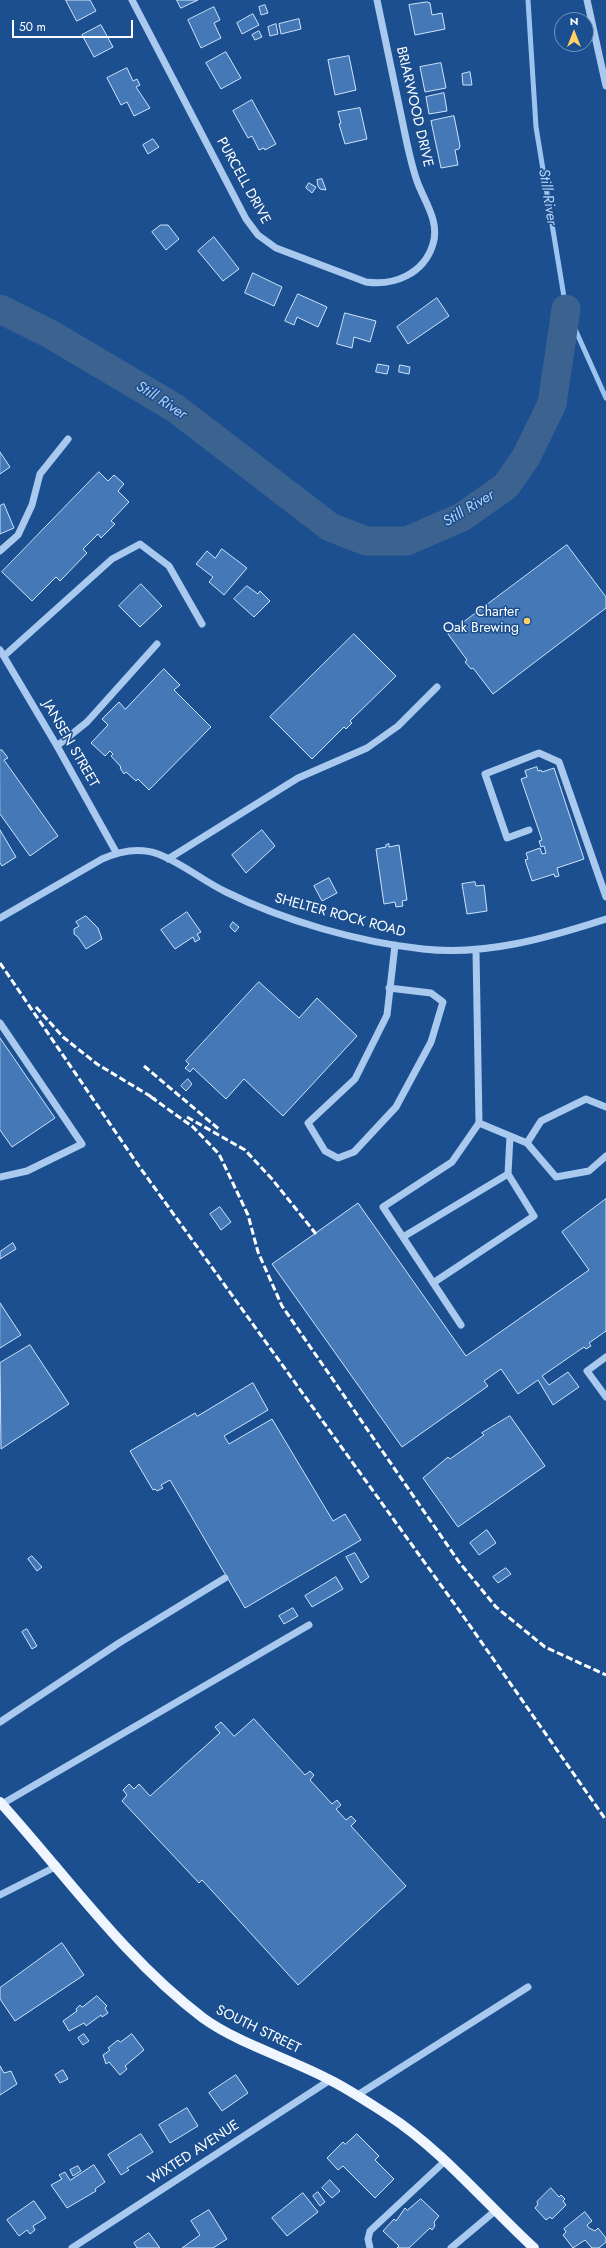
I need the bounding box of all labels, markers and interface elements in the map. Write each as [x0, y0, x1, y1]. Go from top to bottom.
scale bar [14, 12, 135, 38]
north arrow [554, 12, 594, 52]
text: N [570, 13, 578, 29]
text: 50 m [19, 18, 46, 36]
street label: BRIARWOOD DRIVE [392, 45, 436, 169]
street label: PURCELL DRIVE [212, 135, 274, 227]
water label: Still River [534, 167, 560, 227]
water label: Still River [132, 378, 190, 424]
water label: Still River [440, 487, 498, 531]
place label: Charter Oak Brewing [443, 605, 519, 638]
marker: Charter Oak Brewing [522, 616, 532, 626]
street label: JANSEN STREET [38, 697, 102, 791]
street label: SHELTER ROCK ROAD [273, 890, 407, 942]
street label: SOUTH STREET [213, 2002, 303, 2058]
street label: WIXTED AVENUE [145, 2117, 243, 2189]

